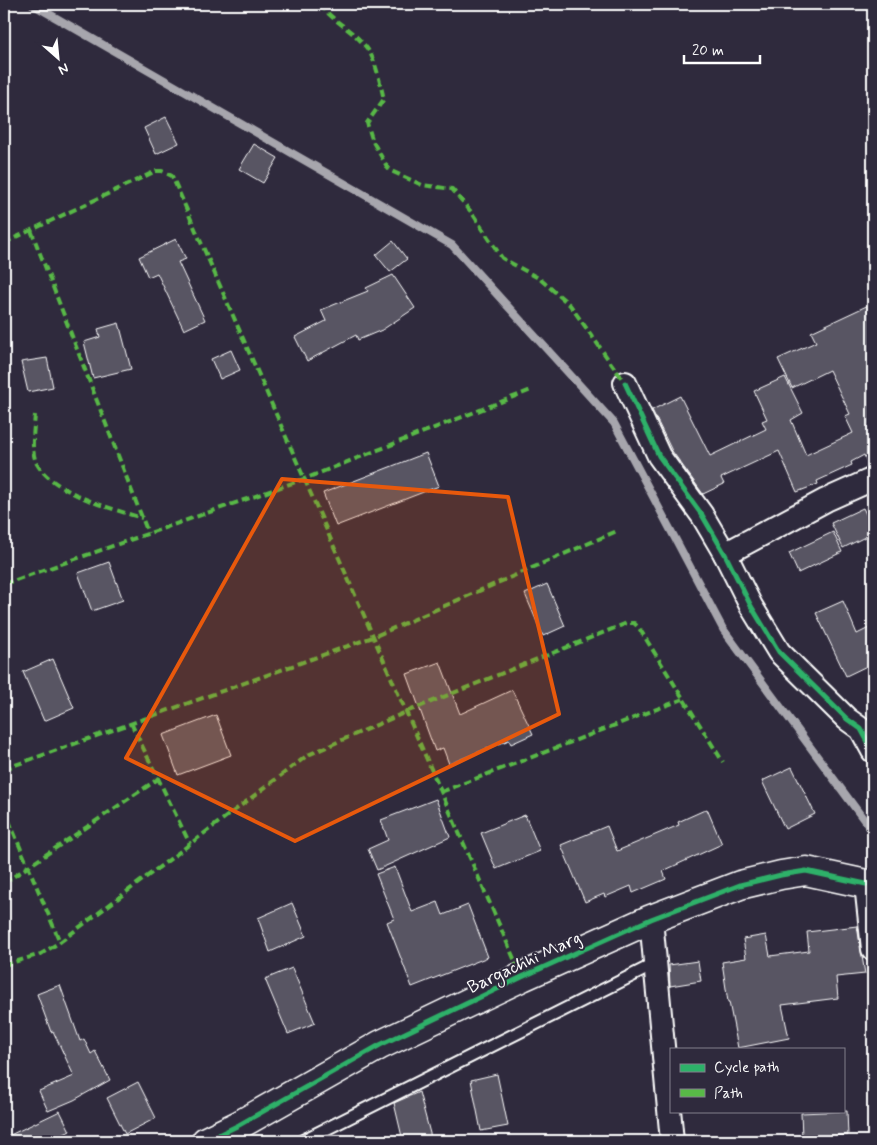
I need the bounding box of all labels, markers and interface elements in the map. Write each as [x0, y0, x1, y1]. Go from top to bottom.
north arrow [32, 32, 82, 82]
scale bar [684, 32, 761, 64]
text: 20 m [692, 41, 724, 61]
text: N [55, 59, 72, 79]
street label: Bargachhi Marg [464, 926, 586, 1001]
legend [670, 1048, 844, 1112]
text: Cycle path [714, 1058, 779, 1078]
text: Path [714, 1084, 743, 1104]

